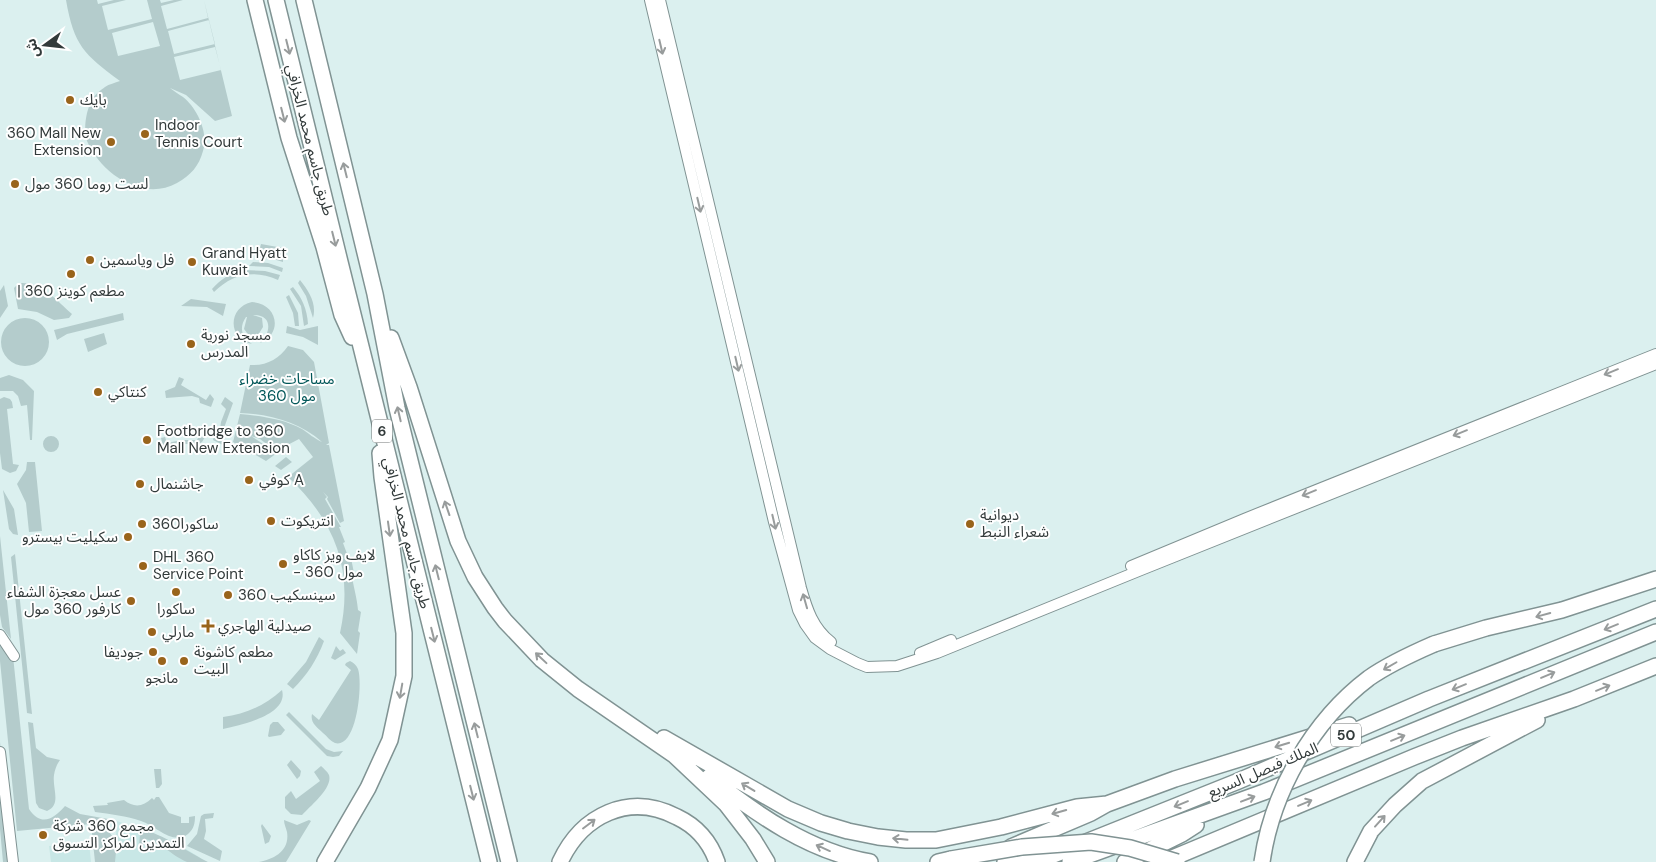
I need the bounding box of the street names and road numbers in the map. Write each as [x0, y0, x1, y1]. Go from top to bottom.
street label: طريق جاسم محمد الخرافي [280, 62, 339, 218]
road number: 6 [372, 420, 392, 442]
street label: طريق جاسم محمد الخرافي [377, 455, 436, 611]
road number: 50 [1331, 724, 1361, 746]
street label: الملك فيصل السريع [1205, 738, 1322, 804]

